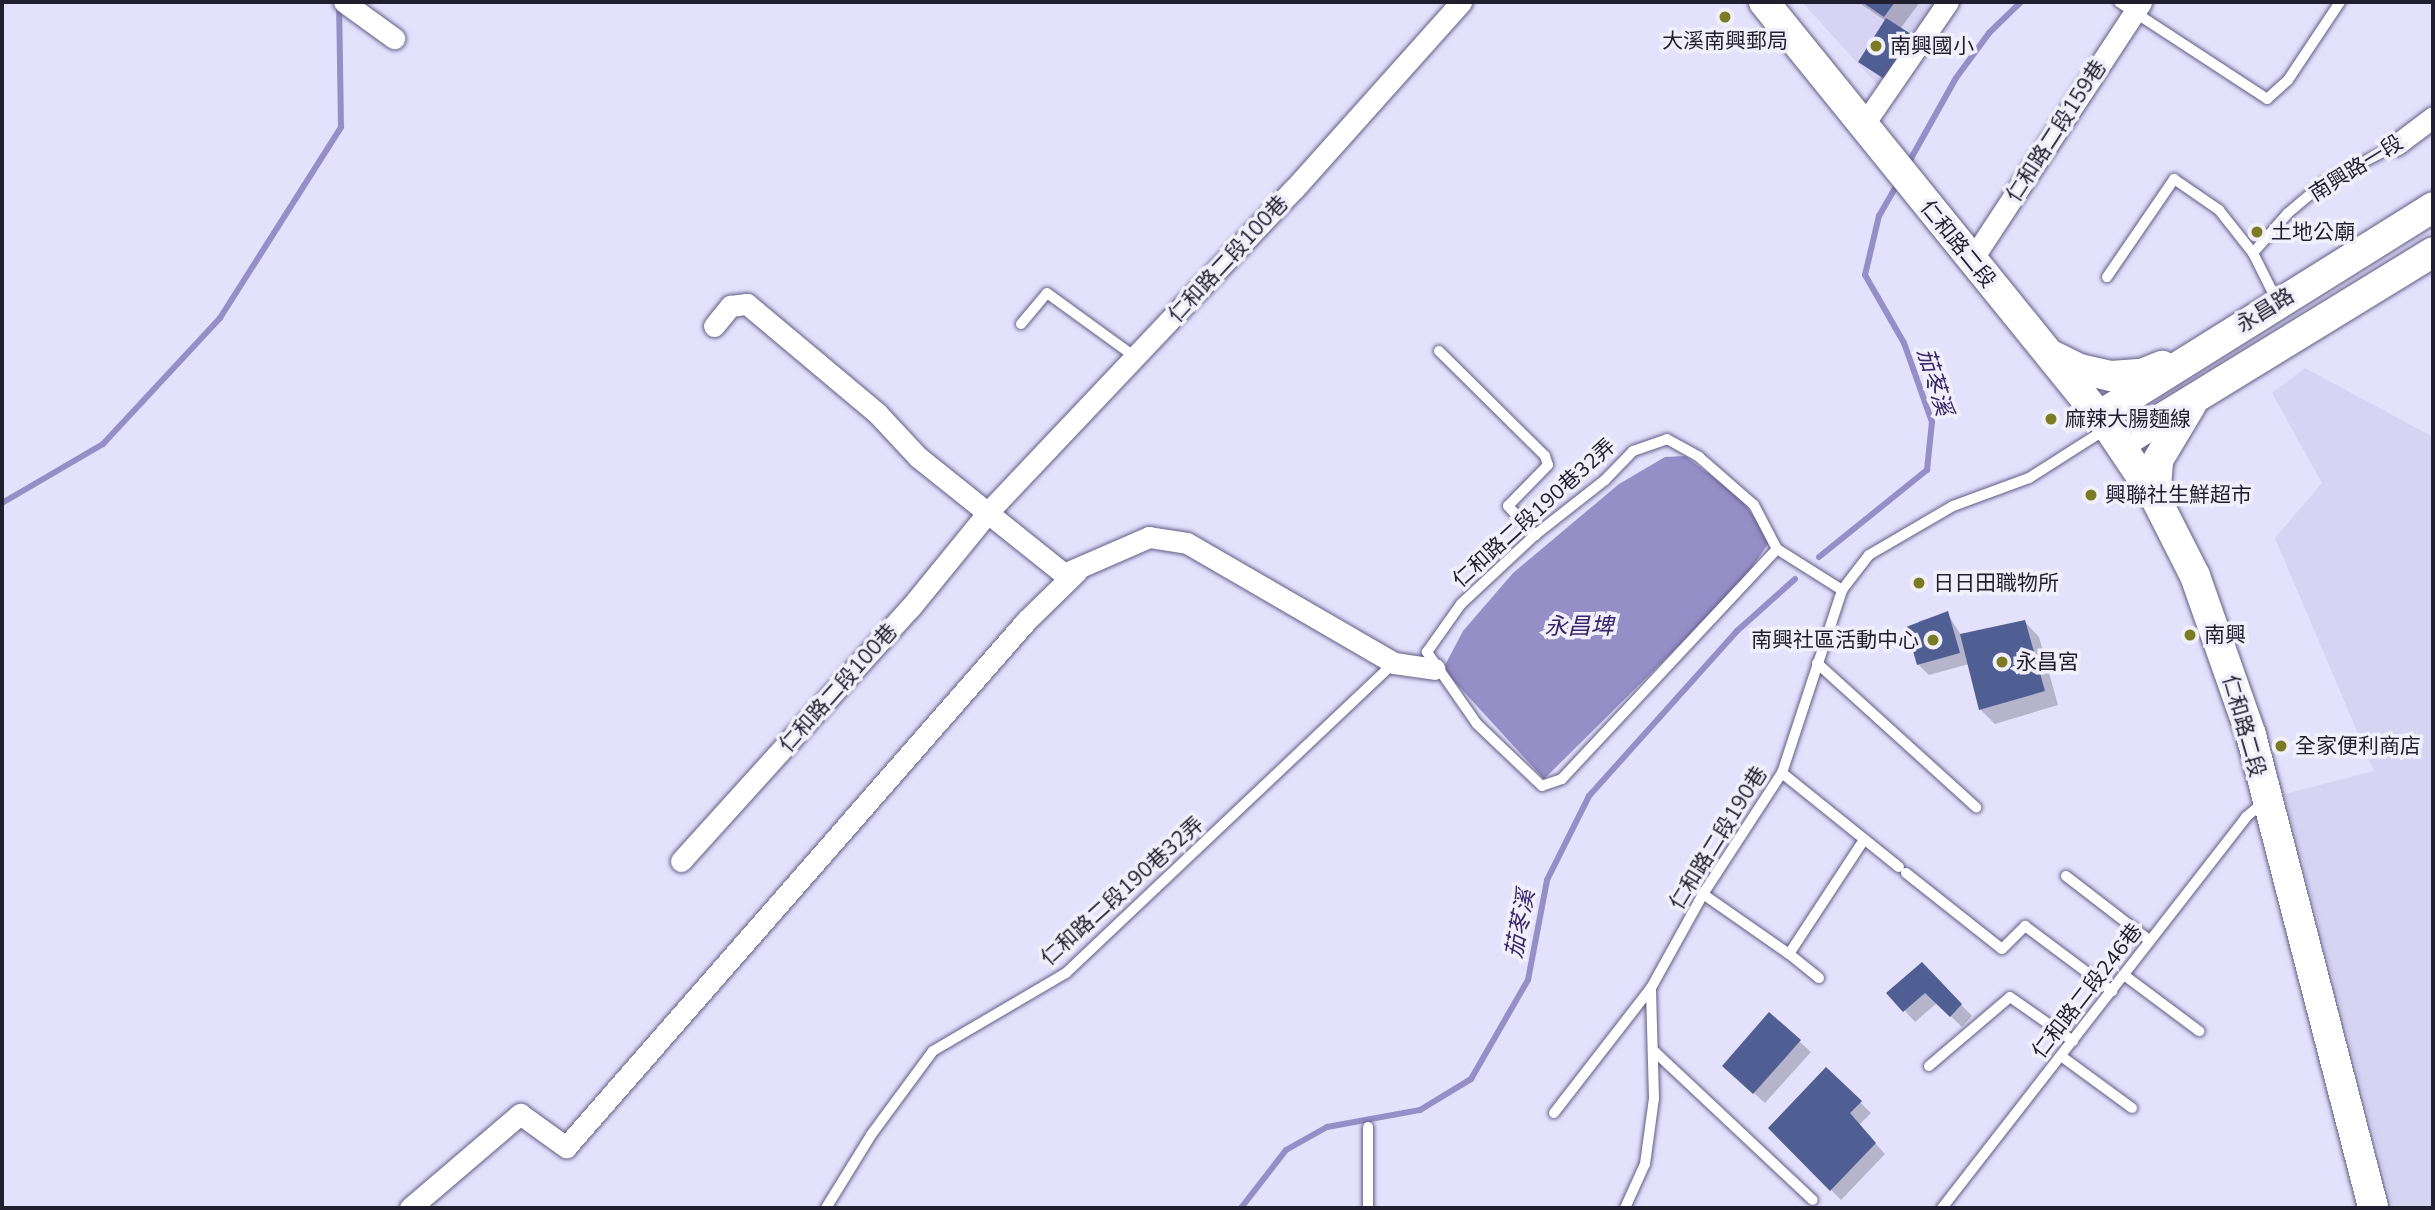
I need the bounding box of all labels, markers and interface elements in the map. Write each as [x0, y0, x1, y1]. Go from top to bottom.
marker: 大溪南興郵局 [1717, 9, 1733, 25]
place label: 大溪南興郵局 [1662, 28, 1788, 54]
place label: 南興國小 [1890, 33, 1974, 59]
marker: 南興國小 [1868, 38, 1884, 54]
street label: 仁和路二段159巷 [2001, 55, 2111, 207]
street label: 南興路一段 [2305, 129, 2407, 207]
street label: 仁和路二段100巷 [1163, 191, 1293, 327]
street label: 仁和路二段 [1915, 195, 2001, 293]
place label: 土地公廟 [2271, 219, 2355, 245]
marker: 土地公廟 [2249, 224, 2265, 240]
street label: 永昌路 [2232, 283, 2298, 337]
water label: 茄苳溪 [1911, 345, 1957, 419]
place label: 麻辣大腸麵線 [2065, 406, 2191, 432]
marker: 麻辣大腸麵線 [2043, 411, 2059, 427]
street label: 仁和路二段190巷32弄 [1448, 433, 1620, 593]
place label: 興聯社生鮮超市 [2105, 482, 2252, 508]
marker: 興聯社生鮮超市 [2083, 487, 2099, 503]
place label: 日日田職物所 [1933, 570, 2059, 596]
marker: 日日田職物所 [1911, 575, 1927, 591]
water label: 永昌埤 [1545, 613, 1613, 641]
street label: 仁和路二段100巷 [774, 619, 902, 757]
place label: 南興 [2204, 622, 2246, 648]
place label: 南興社區活動中心 [1751, 627, 1919, 653]
marker: 南興 [2182, 627, 2198, 643]
marker: 南興社區活動中心 [1925, 632, 1941, 648]
place label: 永昌宮 [2016, 649, 2079, 675]
marker: 永昌宮 [1994, 654, 2010, 670]
street label: 仁和路二段 [2217, 672, 2271, 780]
place label: 全家便利商店 [2295, 733, 2421, 759]
marker: 全家便利商店 [2273, 738, 2289, 754]
street label: 仁和路二段190巷 [1664, 762, 1772, 914]
street label: 仁和路二段190巷32弄 [1036, 811, 1208, 971]
water label: 茄苳溪 [1501, 888, 1541, 960]
street label: 仁和路二段246巷 [2027, 919, 2147, 1063]

